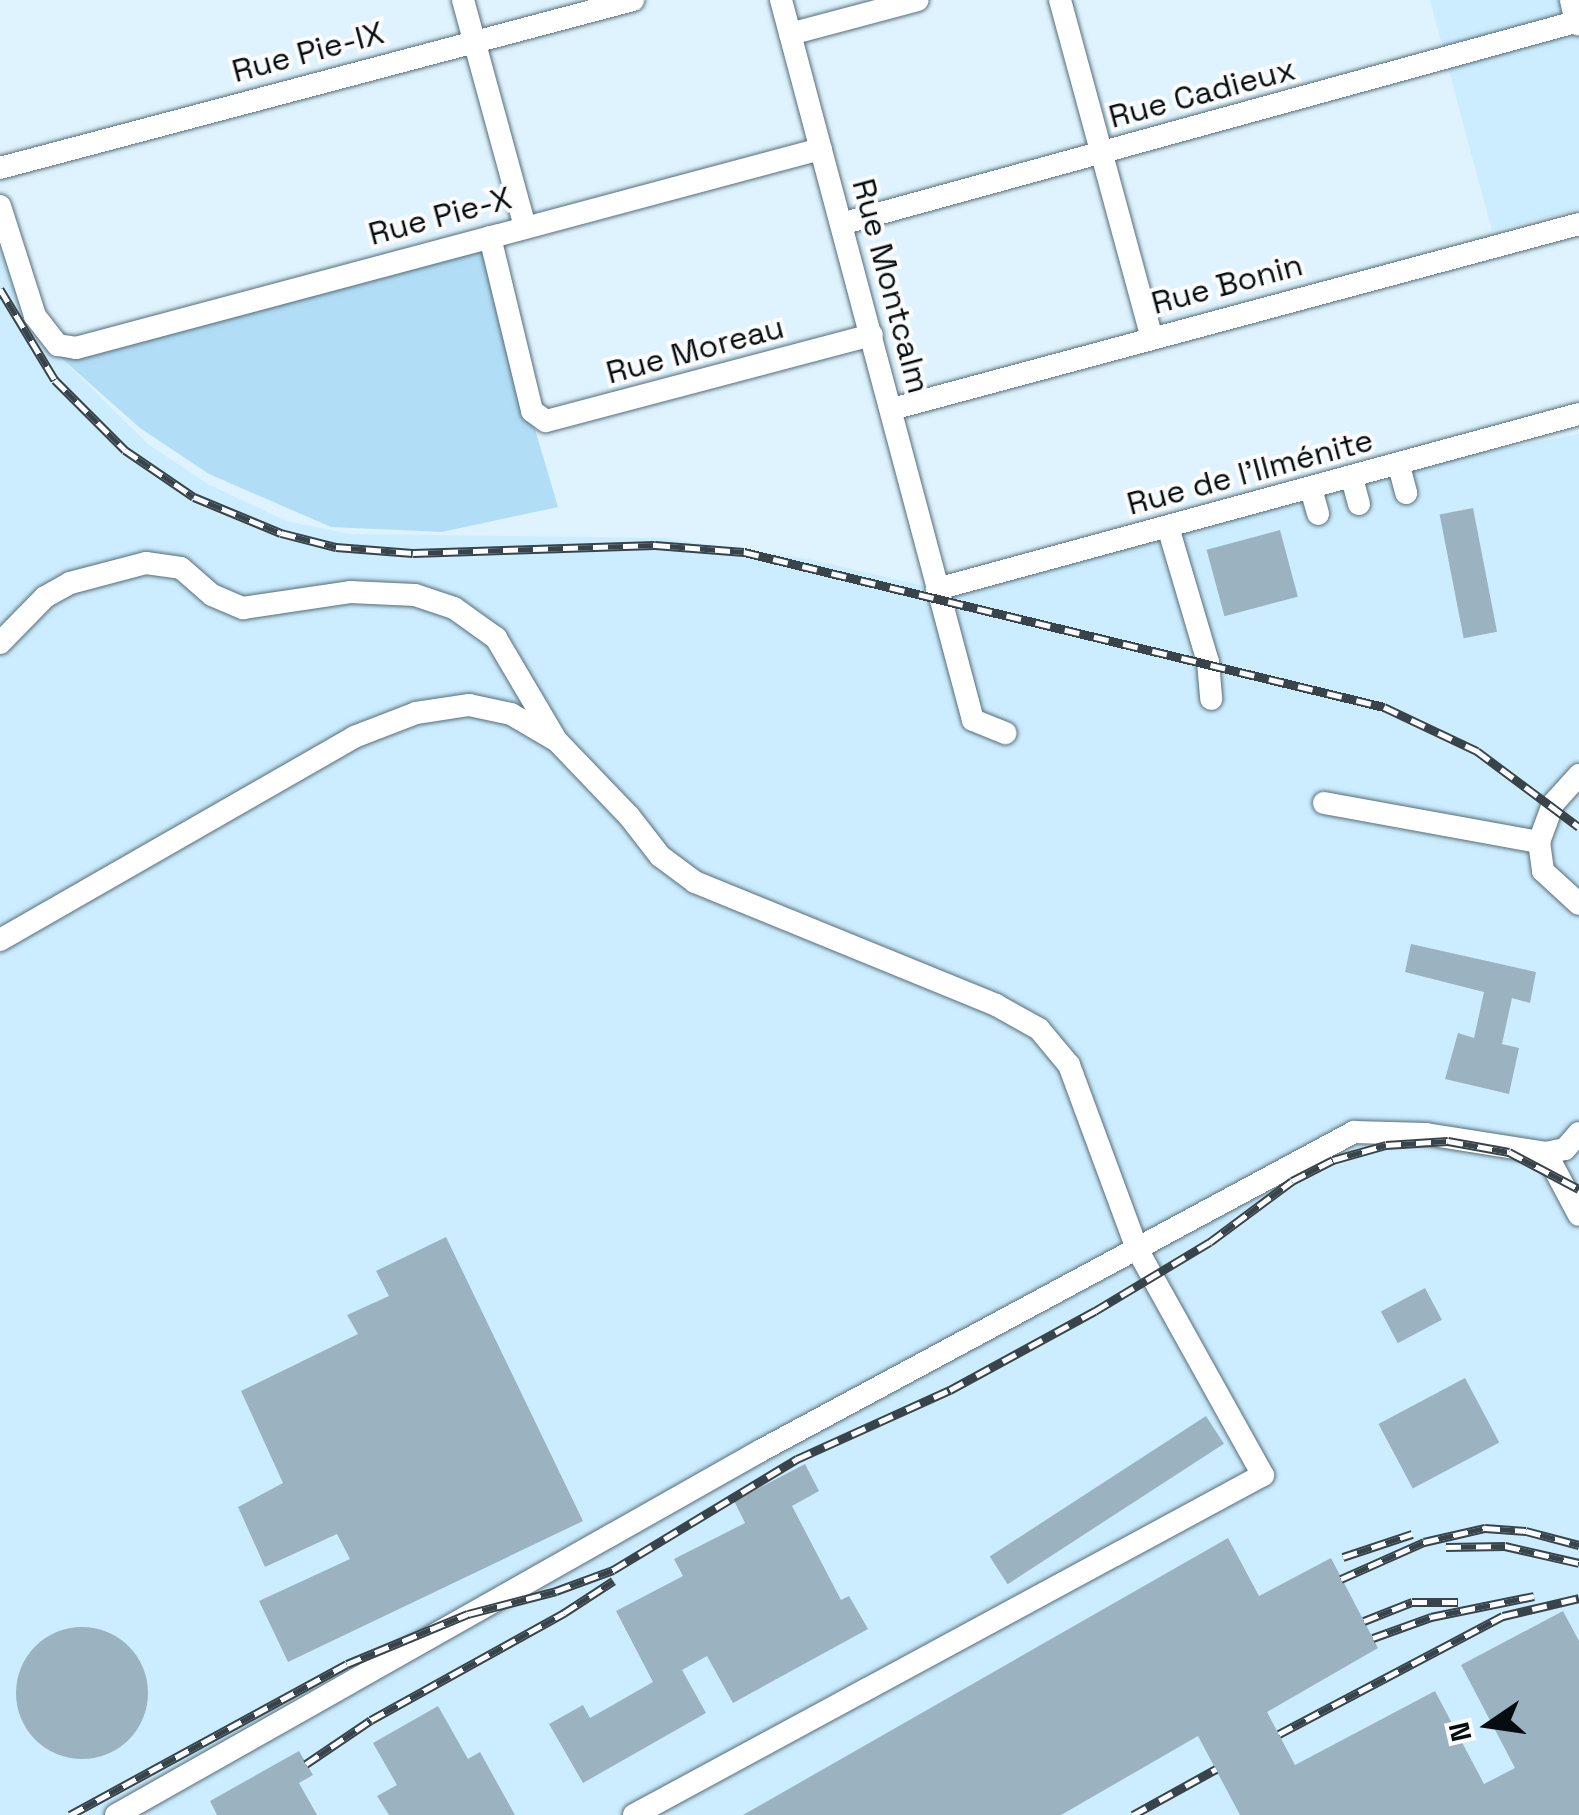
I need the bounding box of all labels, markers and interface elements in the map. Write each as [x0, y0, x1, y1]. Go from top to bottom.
street label: Rue Pie-IX [228, 13, 388, 91]
street label: Rue Cadieux [1105, 50, 1299, 136]
street label: Rue Montcalm [844, 174, 938, 398]
street label: Rue Pie-X [364, 178, 516, 254]
street label: Rue Bonin [1147, 245, 1307, 323]
street label: Rue Moreau [602, 308, 788, 392]
street label: Rue de l'Ilménite [1123, 421, 1377, 523]
north arrow [1439, 1675, 1539, 1775]
text: N [1440, 1719, 1479, 1745]

